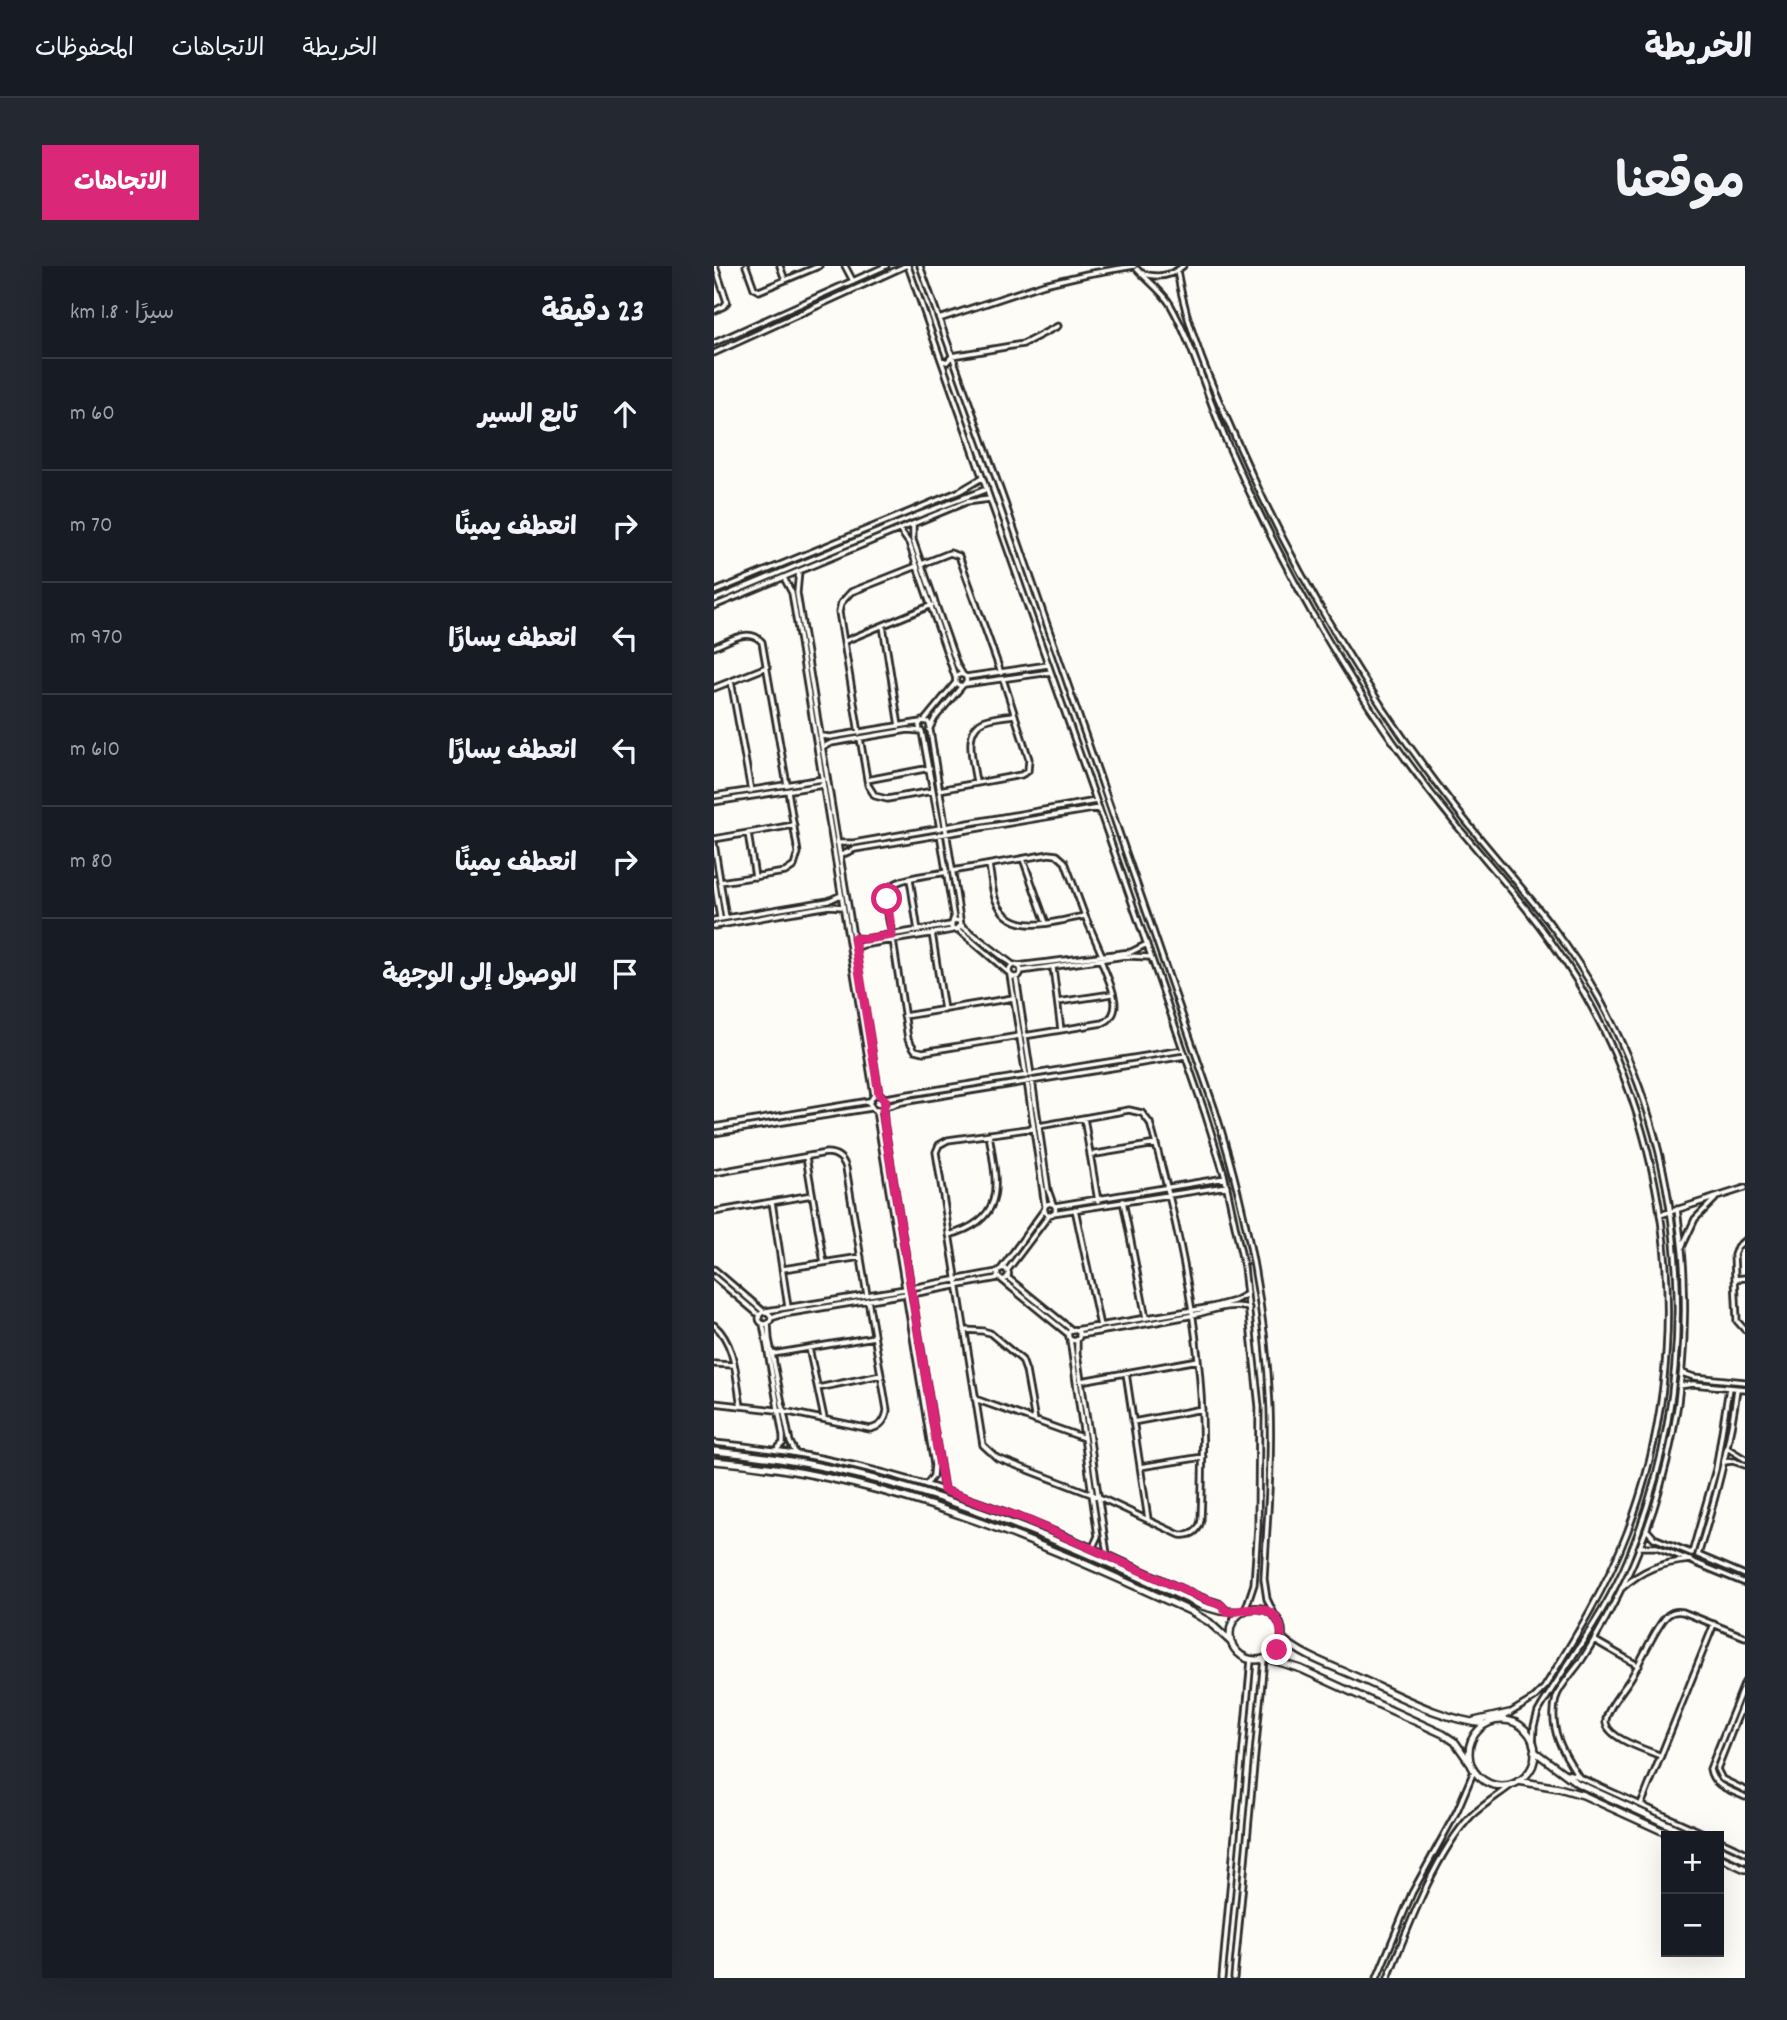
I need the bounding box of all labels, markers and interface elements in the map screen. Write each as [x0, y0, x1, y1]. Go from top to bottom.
text: الخريطة [1645, 27, 1752, 74]
text: المحفوظات [35, 33, 134, 67]
text: الاتجاهات [172, 33, 265, 67]
text: الخريطة [303, 33, 377, 67]
button: الاتجاهات [42, 145, 199, 220]
text: موقعنا [1615, 151, 1745, 221]
text: 23 دقيقة [541, 293, 644, 336]
text: سيرًا · 1.8 km [70, 297, 174, 330]
icon: ahead [606, 395, 644, 433]
text: 60 m [70, 398, 115, 431]
text: تابع السير [478, 398, 577, 435]
icon: right [606, 507, 644, 545]
text: 70 m [70, 510, 112, 543]
text: انعطف يمينًا [455, 510, 577, 547]
icon: left [606, 619, 644, 657]
text: 970 m [70, 622, 123, 655]
text: انعطف يسارًا [448, 622, 577, 659]
icon: left [606, 731, 644, 769]
text: 610 m [70, 734, 120, 767]
text: انعطف يسارًا [448, 734, 577, 771]
icon: right [606, 843, 644, 881]
text: 80 m [70, 846, 113, 879]
text: انعطف يمينًا [455, 846, 577, 883]
route start [871, 883, 902, 914]
icon: arrive [606, 955, 644, 993]
text: الوصول إلى الوجهة [382, 958, 577, 995]
route end [1261, 1634, 1292, 1665]
map controls [1661, 1831, 1724, 1957]
button: + [1661, 1831, 1724, 1894]
button: − [1661, 1894, 1724, 1957]

